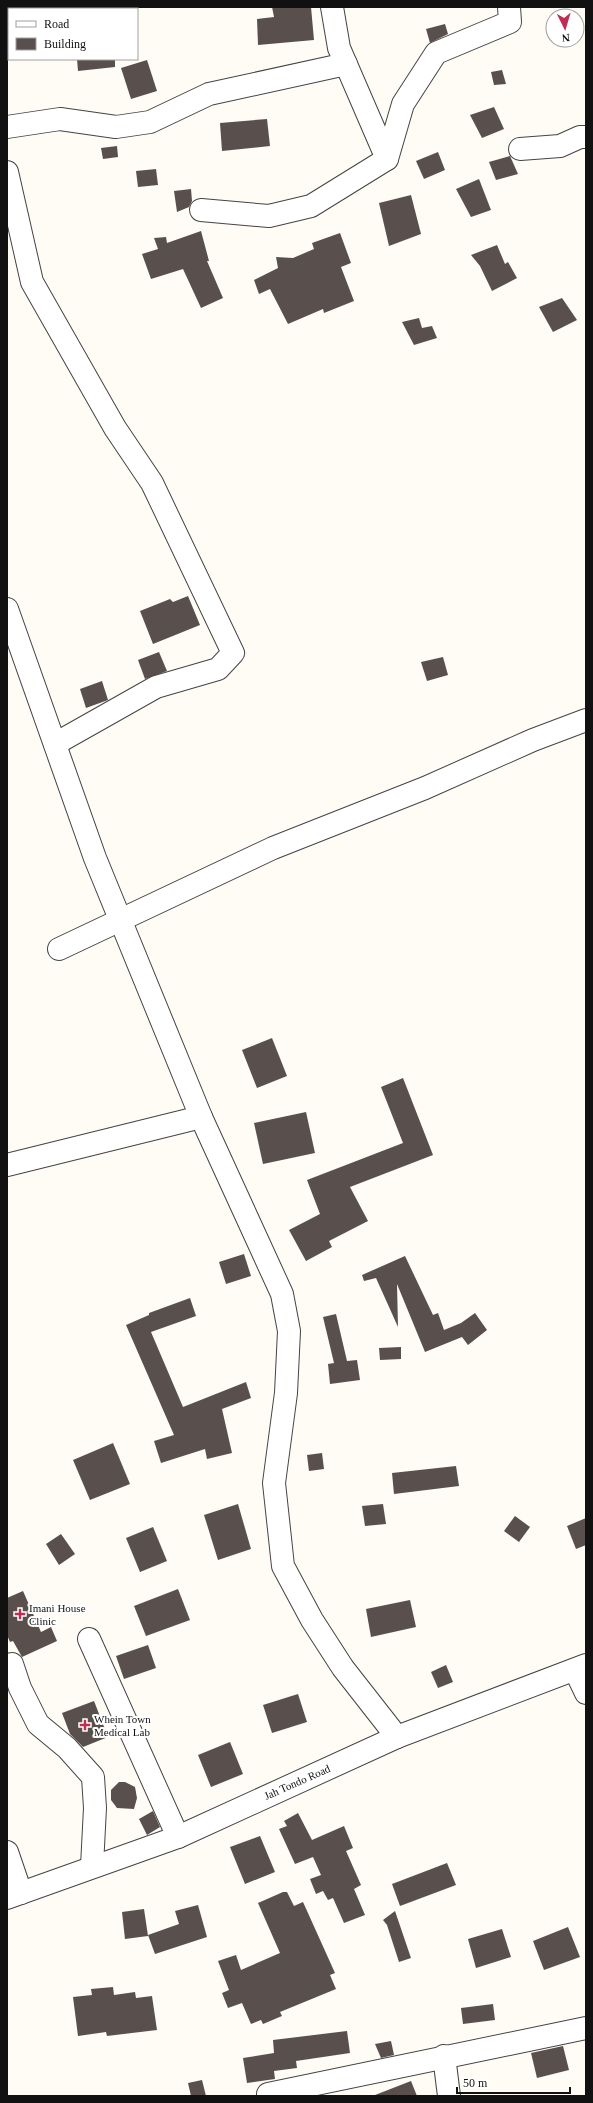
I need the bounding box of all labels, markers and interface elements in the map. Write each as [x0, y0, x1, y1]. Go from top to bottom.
legend [8, 8, 138, 60]
north arrow [545, 8, 585, 48]
text: Road [44, 17, 69, 31]
text: N [561, 32, 570, 44]
text: Building [44, 37, 86, 51]
place label: Imani House Clinic [29, 1602, 86, 1627]
marker: Imani House Clinic [14, 1608, 26, 1620]
place label: Whein Town Medical Lab [94, 1713, 151, 1738]
marker: Whein Town Medical Lab [79, 1719, 91, 1731]
street label: Jah Tondo Road [262, 1762, 332, 1802]
scale bar [457, 2069, 570, 2095]
text: 50 m [463, 2076, 488, 2090]

